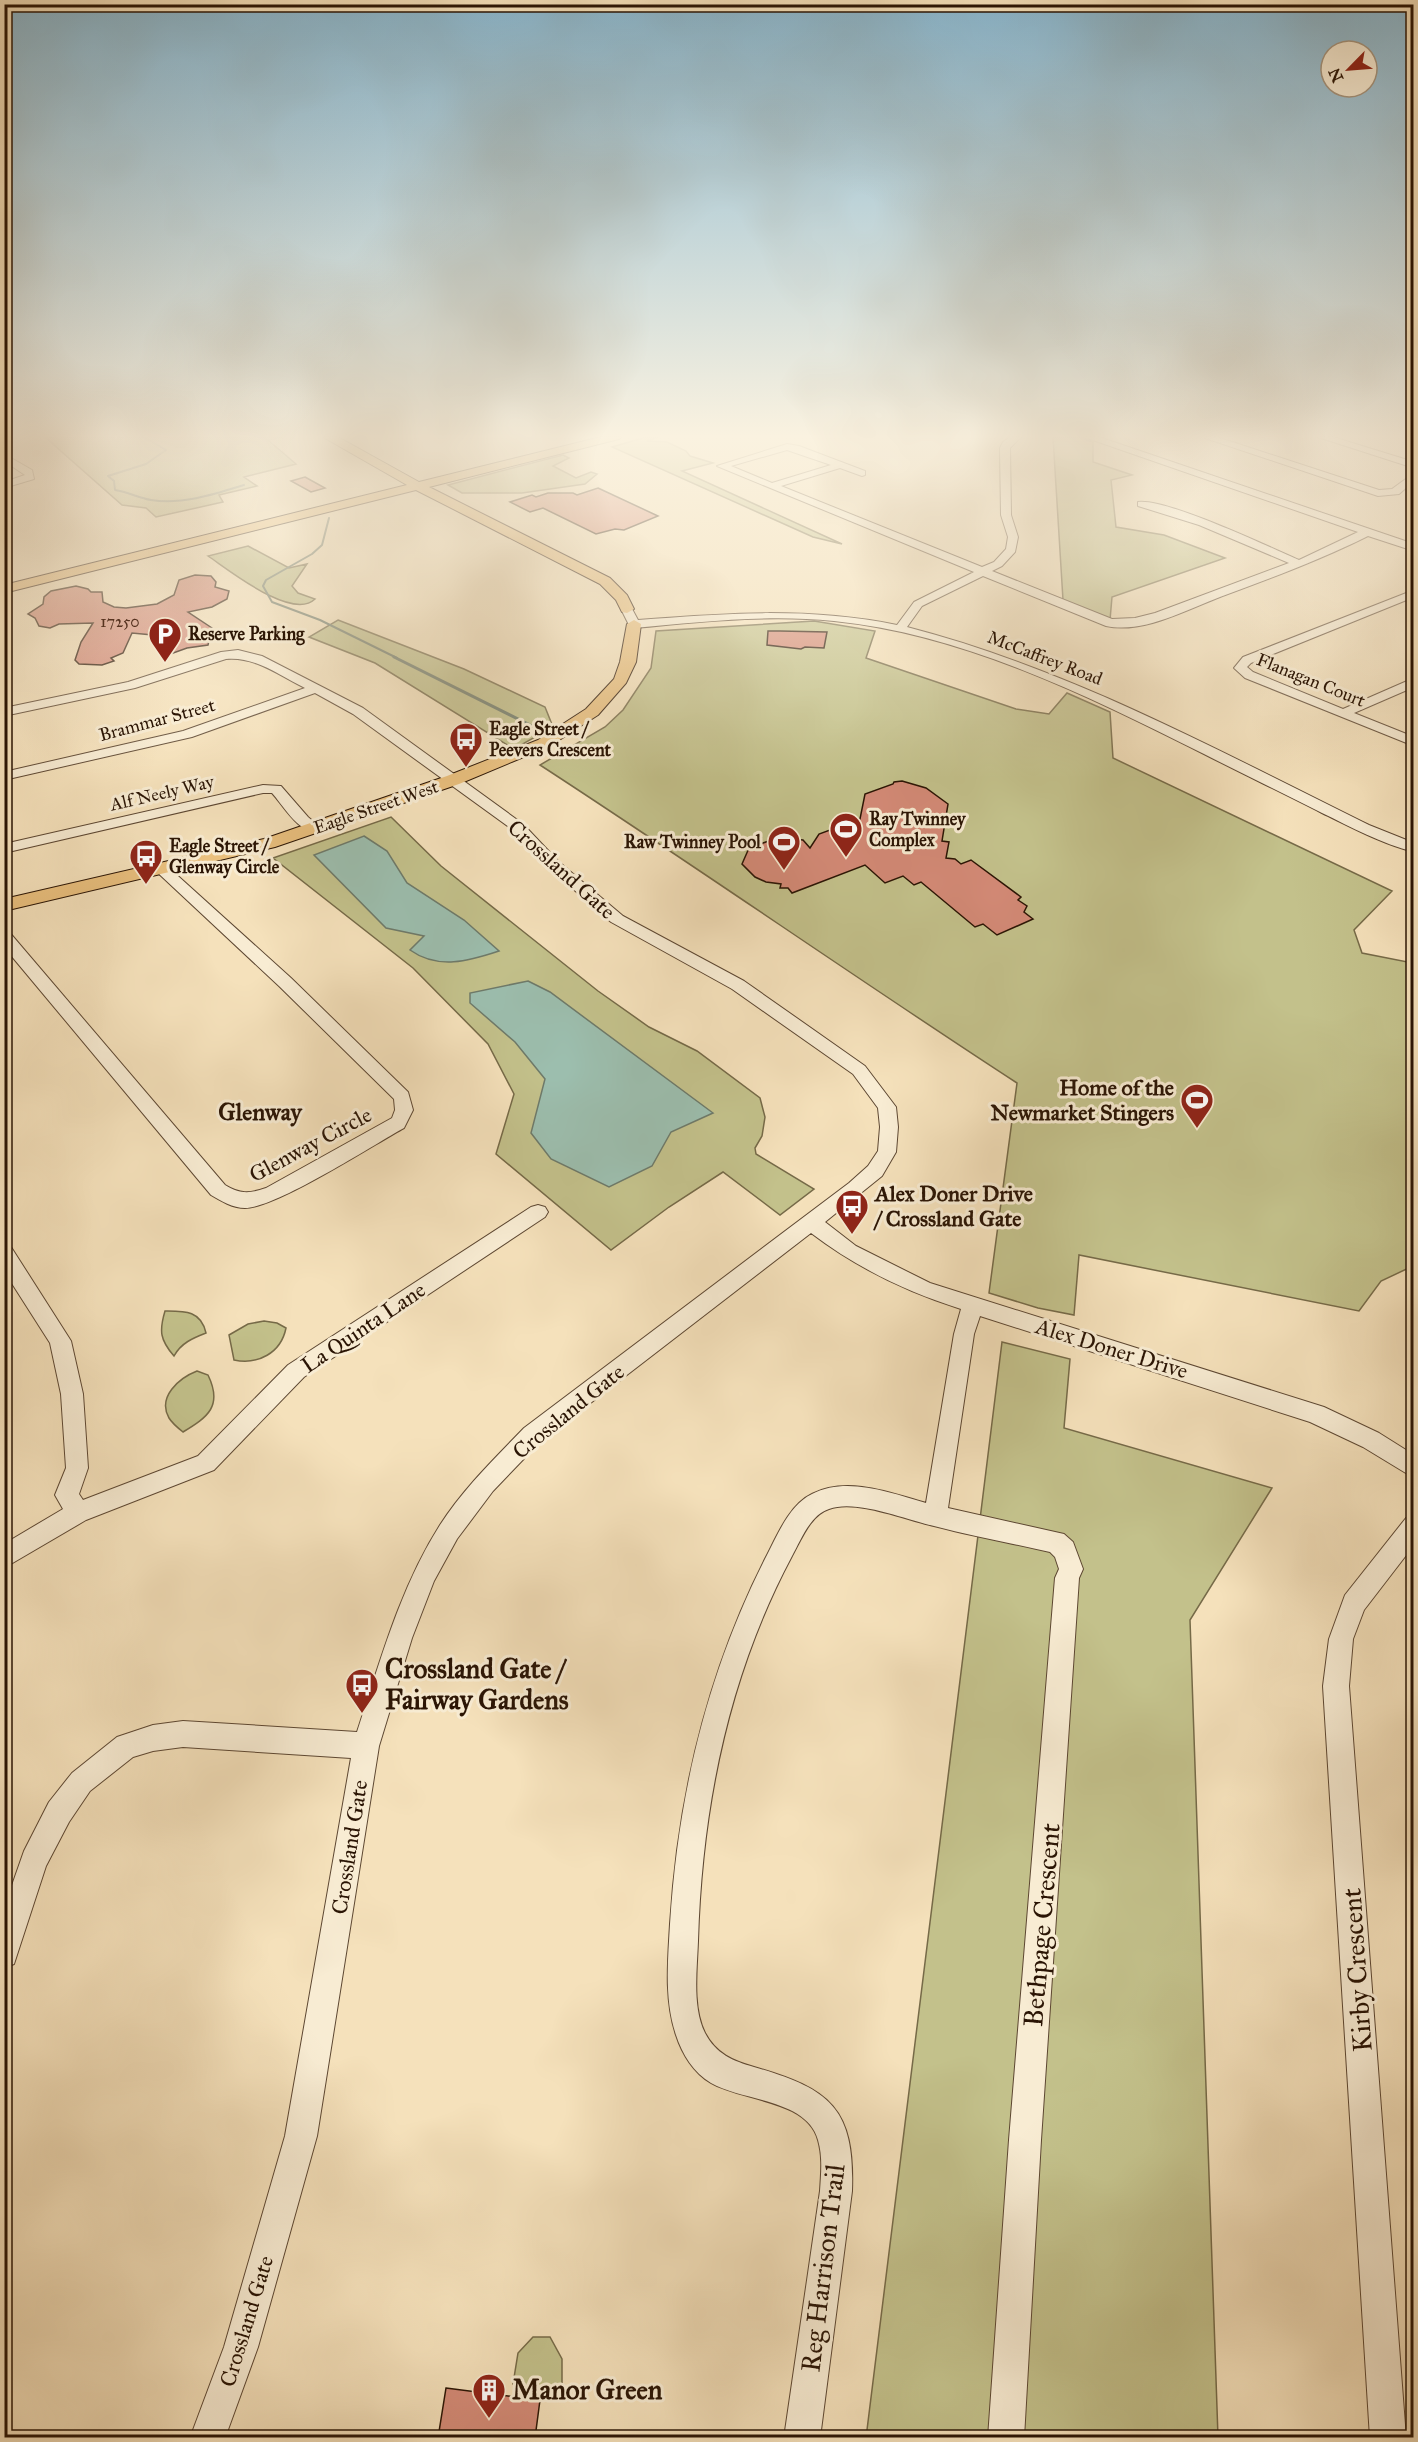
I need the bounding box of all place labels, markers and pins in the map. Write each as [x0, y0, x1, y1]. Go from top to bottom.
parking icon: Reserve Parking [147, 616, 183, 663]
place label: Reserve Parking [188, 623, 305, 646]
place label: Eagle Street / Peevers Crescent [489, 718, 612, 761]
bus stop icon: Eagle Street / Peevers Crescent [448, 721, 484, 768]
place label: Ray Twinney Complex [869, 808, 967, 852]
sports icon: Ray Twinney Complex [828, 811, 864, 858]
sports icon: Raw Twinney Pool [766, 824, 802, 871]
place label: Raw Twinney Pool [624, 831, 762, 854]
place label: Eagle Street / Glenway Circle [169, 835, 280, 879]
bus stop icon: Eagle Street / Glenway Circle [128, 838, 164, 885]
place label: Home of the Newmarket Stingers [990, 1074, 1174, 1126]
sports icon: Home of the Newmarket Stingers [1179, 1082, 1215, 1129]
place label: Alex Doner Drive / Crossland Gate [873, 1180, 1033, 1232]
bus stop icon: Alex Doner Drive / Crossland Gate [834, 1188, 870, 1235]
place label: Crossland Gate / Fairway Gardens [385, 1652, 569, 1717]
bus stop icon: Crossland Gate / Fairway Gardens [344, 1667, 380, 1714]
building icon: Manor Green [471, 2372, 507, 2419]
place label: Manor Green [512, 2373, 663, 2406]

